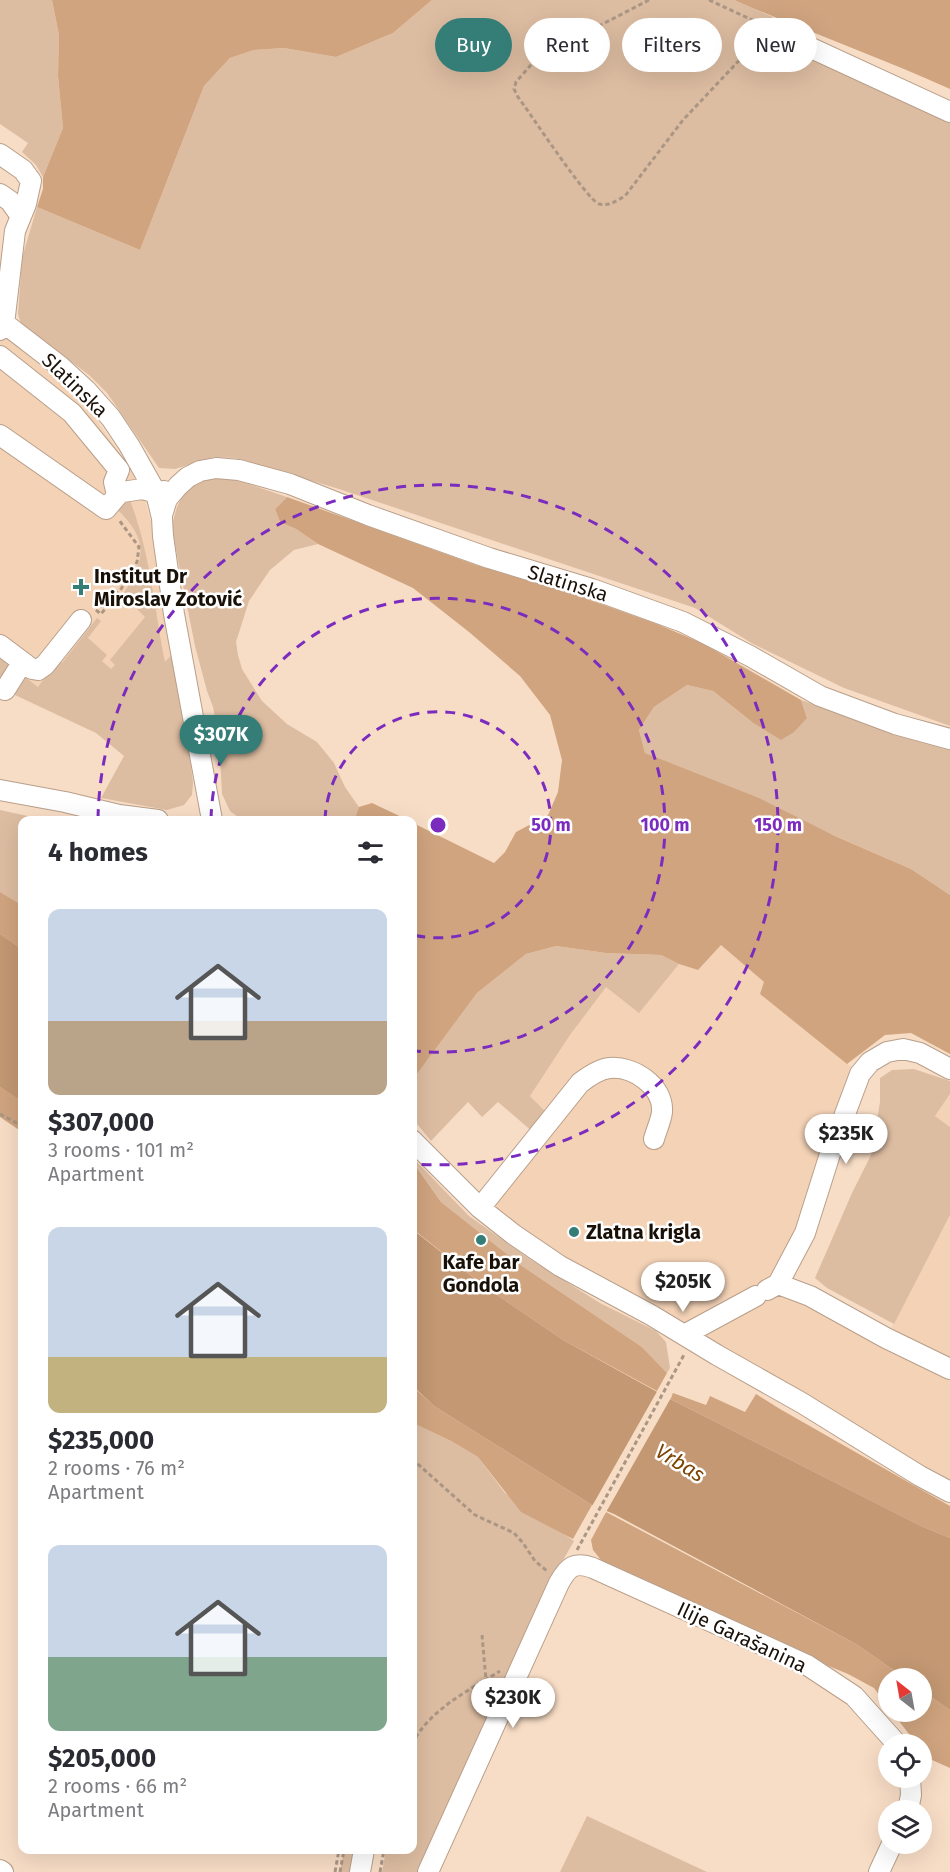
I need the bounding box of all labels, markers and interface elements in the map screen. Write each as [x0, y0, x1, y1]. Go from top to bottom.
chip: Buy [435, 18, 512, 72]
chip: Rent [524, 18, 610, 72]
chip: Filters [622, 18, 722, 72]
chip: New [734, 18, 817, 72]
street label: Slatinska [37, 348, 113, 422]
street label: Slatinska [525, 559, 611, 607]
place label: Institut Dr Miroslav Zotović [94, 564, 243, 611]
marker: Institut Dr Miroslav Zotović [72, 578, 90, 596]
pin: $307K [179, 715, 263, 766]
text: $307K [194, 722, 248, 746]
text: 50 m [531, 814, 571, 836]
text: 100 m [641, 814, 689, 836]
text: 150 m [754, 814, 802, 836]
centre of rings [428, 815, 448, 835]
icon: filters [354, 836, 387, 869]
text: 4 homes [48, 837, 148, 868]
icon: home [164, 948, 272, 1056]
text: $307,000 [48, 1107, 154, 1138]
pin: $235K [804, 1114, 888, 1165]
text: $235K [819, 1121, 873, 1145]
text: 3 rooms · 101 m² [48, 1138, 194, 1162]
text: Apartment [48, 1162, 144, 1186]
place label: Zlatna krigla [586, 1220, 701, 1244]
marker: Zlatna krigla [567, 1225, 581, 1239]
marker: Kafe bar Gondola [474, 1233, 488, 1247]
place label: Kafe bar Gondola [443, 1250, 520, 1297]
pin: $205K [641, 1262, 725, 1313]
icon: home [164, 1266, 272, 1374]
text: $205K [655, 1269, 711, 1293]
text: $235,000 [48, 1425, 154, 1456]
water label: Vrbas [651, 1438, 710, 1488]
text: 2 rooms · 76 m² [48, 1456, 185, 1480]
text: Apartment [48, 1480, 144, 1504]
icon: home [164, 1584, 272, 1692]
street label: Ilije Garašanina [673, 1596, 811, 1678]
north arrow [878, 1668, 932, 1722]
map controls [878, 1668, 932, 1854]
pin: $230K [471, 1678, 555, 1729]
text: $230K [485, 1685, 541, 1709]
button: locate [878, 1734, 932, 1788]
text: $205,000 [48, 1743, 156, 1774]
text: 2 rooms · 66 m² [48, 1774, 187, 1798]
text: Apartment [48, 1798, 144, 1822]
button: layers [878, 1800, 932, 1854]

